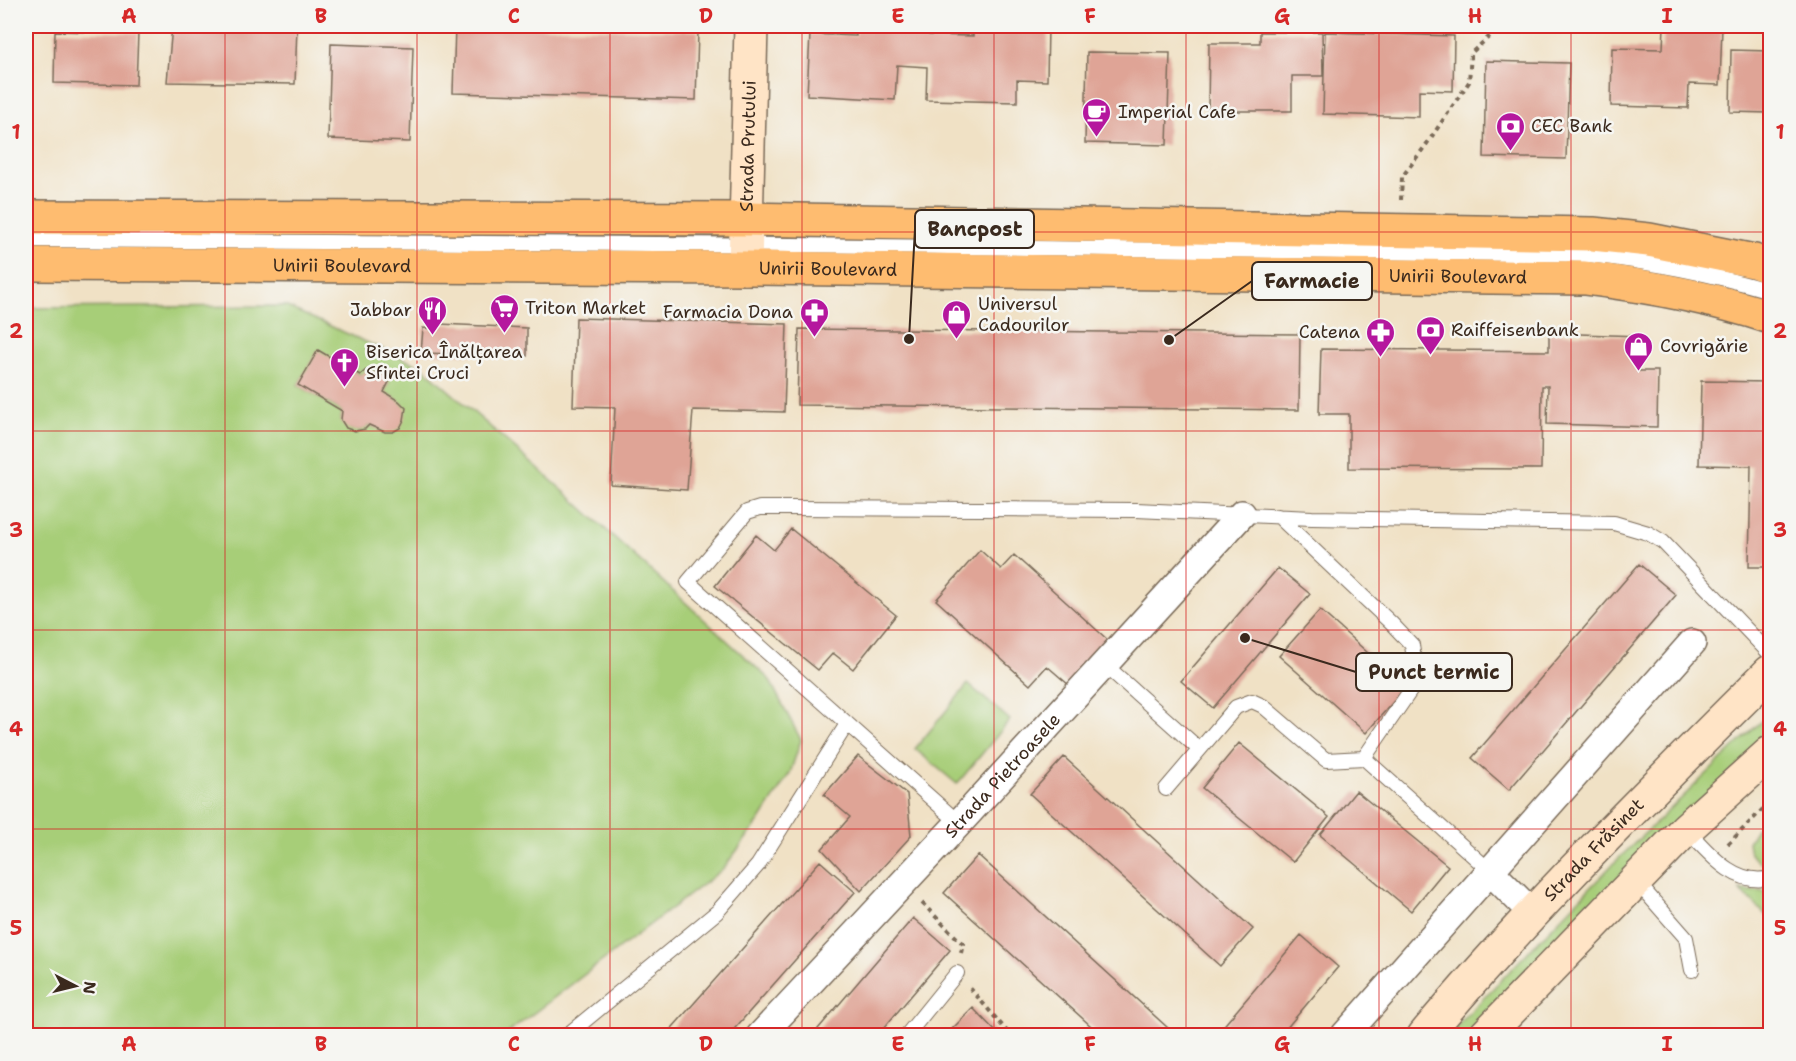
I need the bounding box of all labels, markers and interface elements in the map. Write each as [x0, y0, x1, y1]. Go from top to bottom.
text: A [121, 3, 137, 29]
text: B [315, 3, 327, 29]
text: C [508, 3, 520, 29]
text: D [699, 3, 713, 29]
text: E [891, 3, 905, 29]
text: F [1084, 3, 1096, 29]
text: G [1274, 3, 1290, 29]
text: H [1468, 3, 1482, 29]
text: I [1661, 3, 1673, 29]
street label: Strada Prutului [734, 80, 762, 212]
cafe icon: Imperial Cafe [1081, 96, 1113, 138]
place label: Imperial Cafe [1118, 100, 1236, 124]
bank icon: CEC Bank [1494, 110, 1526, 152]
place label: CEC Bank [1531, 114, 1613, 138]
text: 1 [11, 119, 21, 145]
text: 1 [1775, 119, 1785, 145]
callout: Bancpost [915, 210, 1034, 248]
text: Bancpost [927, 216, 1023, 242]
street label: Unirii Boulevard [273, 253, 411, 278]
street label: Unirii Boulevard [759, 256, 897, 282]
callout: Farmacie [1252, 262, 1372, 300]
street label: Unirii Boulevard [1389, 264, 1527, 289]
text: Farmacie [1264, 268, 1360, 294]
supermarket icon: Triton Market [488, 292, 520, 334]
place label: Universul Cadourilor [978, 292, 1069, 337]
restaurant icon: Jabbar [417, 294, 449, 336]
place label: Triton Market [525, 296, 646, 320]
pharmacy icon: Farmacia Dona [798, 296, 830, 338]
place label: Jabbar [350, 298, 412, 322]
shop icon: Universul Cadourilor [941, 298, 973, 340]
place label: Farmacia Dona [663, 300, 793, 324]
bank icon: Raiffeisenbank [1414, 314, 1446, 356]
pharmacy icon: Catena [1365, 316, 1397, 358]
text: 2 [9, 318, 23, 344]
place label: Raiffeisenbank [1451, 318, 1579, 342]
text: 2 [1773, 318, 1787, 344]
place label: Catena [1299, 320, 1360, 344]
shop icon: Covrigărie [1623, 330, 1655, 372]
place label: Covrigărie [1660, 334, 1749, 358]
place label: Biserica Înălțarea Sfintei Cruci [366, 340, 523, 385]
church icon: Biserica Înălțarea Sfintei Cruci [329, 346, 361, 388]
text: 3 [9, 517, 23, 543]
text: 3 [1773, 517, 1787, 543]
callout: Punct termic [1356, 653, 1512, 691]
text: Punct termic [1368, 659, 1500, 685]
street label: Strada Pietroasele [939, 708, 1066, 843]
text: 4 [9, 716, 23, 742]
text: 4 [1773, 716, 1787, 742]
street label: Strada Frăsinet [1538, 793, 1649, 906]
text: 5 [10, 915, 22, 941]
text: 5 [1774, 915, 1786, 941]
north arrow [45, 956, 105, 1016]
text: N [78, 980, 101, 995]
text: A [121, 1031, 137, 1057]
text: B [315, 1031, 327, 1057]
text: C [508, 1031, 520, 1057]
text: D [699, 1031, 713, 1057]
text: E [891, 1031, 905, 1057]
text: F [1084, 1031, 1096, 1057]
text: G [1274, 1031, 1290, 1057]
text: H [1468, 1031, 1482, 1057]
text: I [1661, 1031, 1673, 1057]

